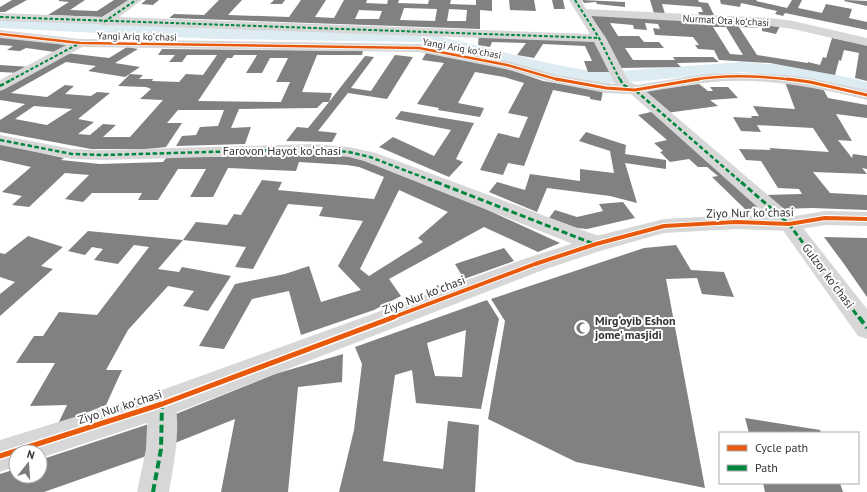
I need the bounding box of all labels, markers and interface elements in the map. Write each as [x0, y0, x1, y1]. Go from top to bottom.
street label: Nurmat Ota koʻchasi [682, 12, 770, 29]
street label: Yangi Ariq koʻchasi [97, 29, 177, 44]
street label: Yangi Ariq koʻchasi [422, 35, 502, 62]
street label: Farovon Hayot koʻchasi [223, 143, 341, 158]
street label: Ziyo Nur koʻchasi [706, 204, 794, 221]
street label: Gulzor koʻchasi [799, 240, 858, 311]
street label: Ziyo Nur koʻchasi [380, 272, 467, 317]
place label: Mirg‘oyib Eshon jome' masjidi [594, 313, 676, 342]
mosque icon: Mirg‘oyib Eshon jome' masjidi [572, 318, 592, 338]
street label: Ziyo Nur koʻchasi [76, 386, 164, 427]
legend [719, 432, 859, 484]
text: Cycle path [755, 440, 808, 455]
north arrow [8, 444, 48, 484]
text: N [25, 447, 36, 462]
text: Path [755, 460, 778, 475]

